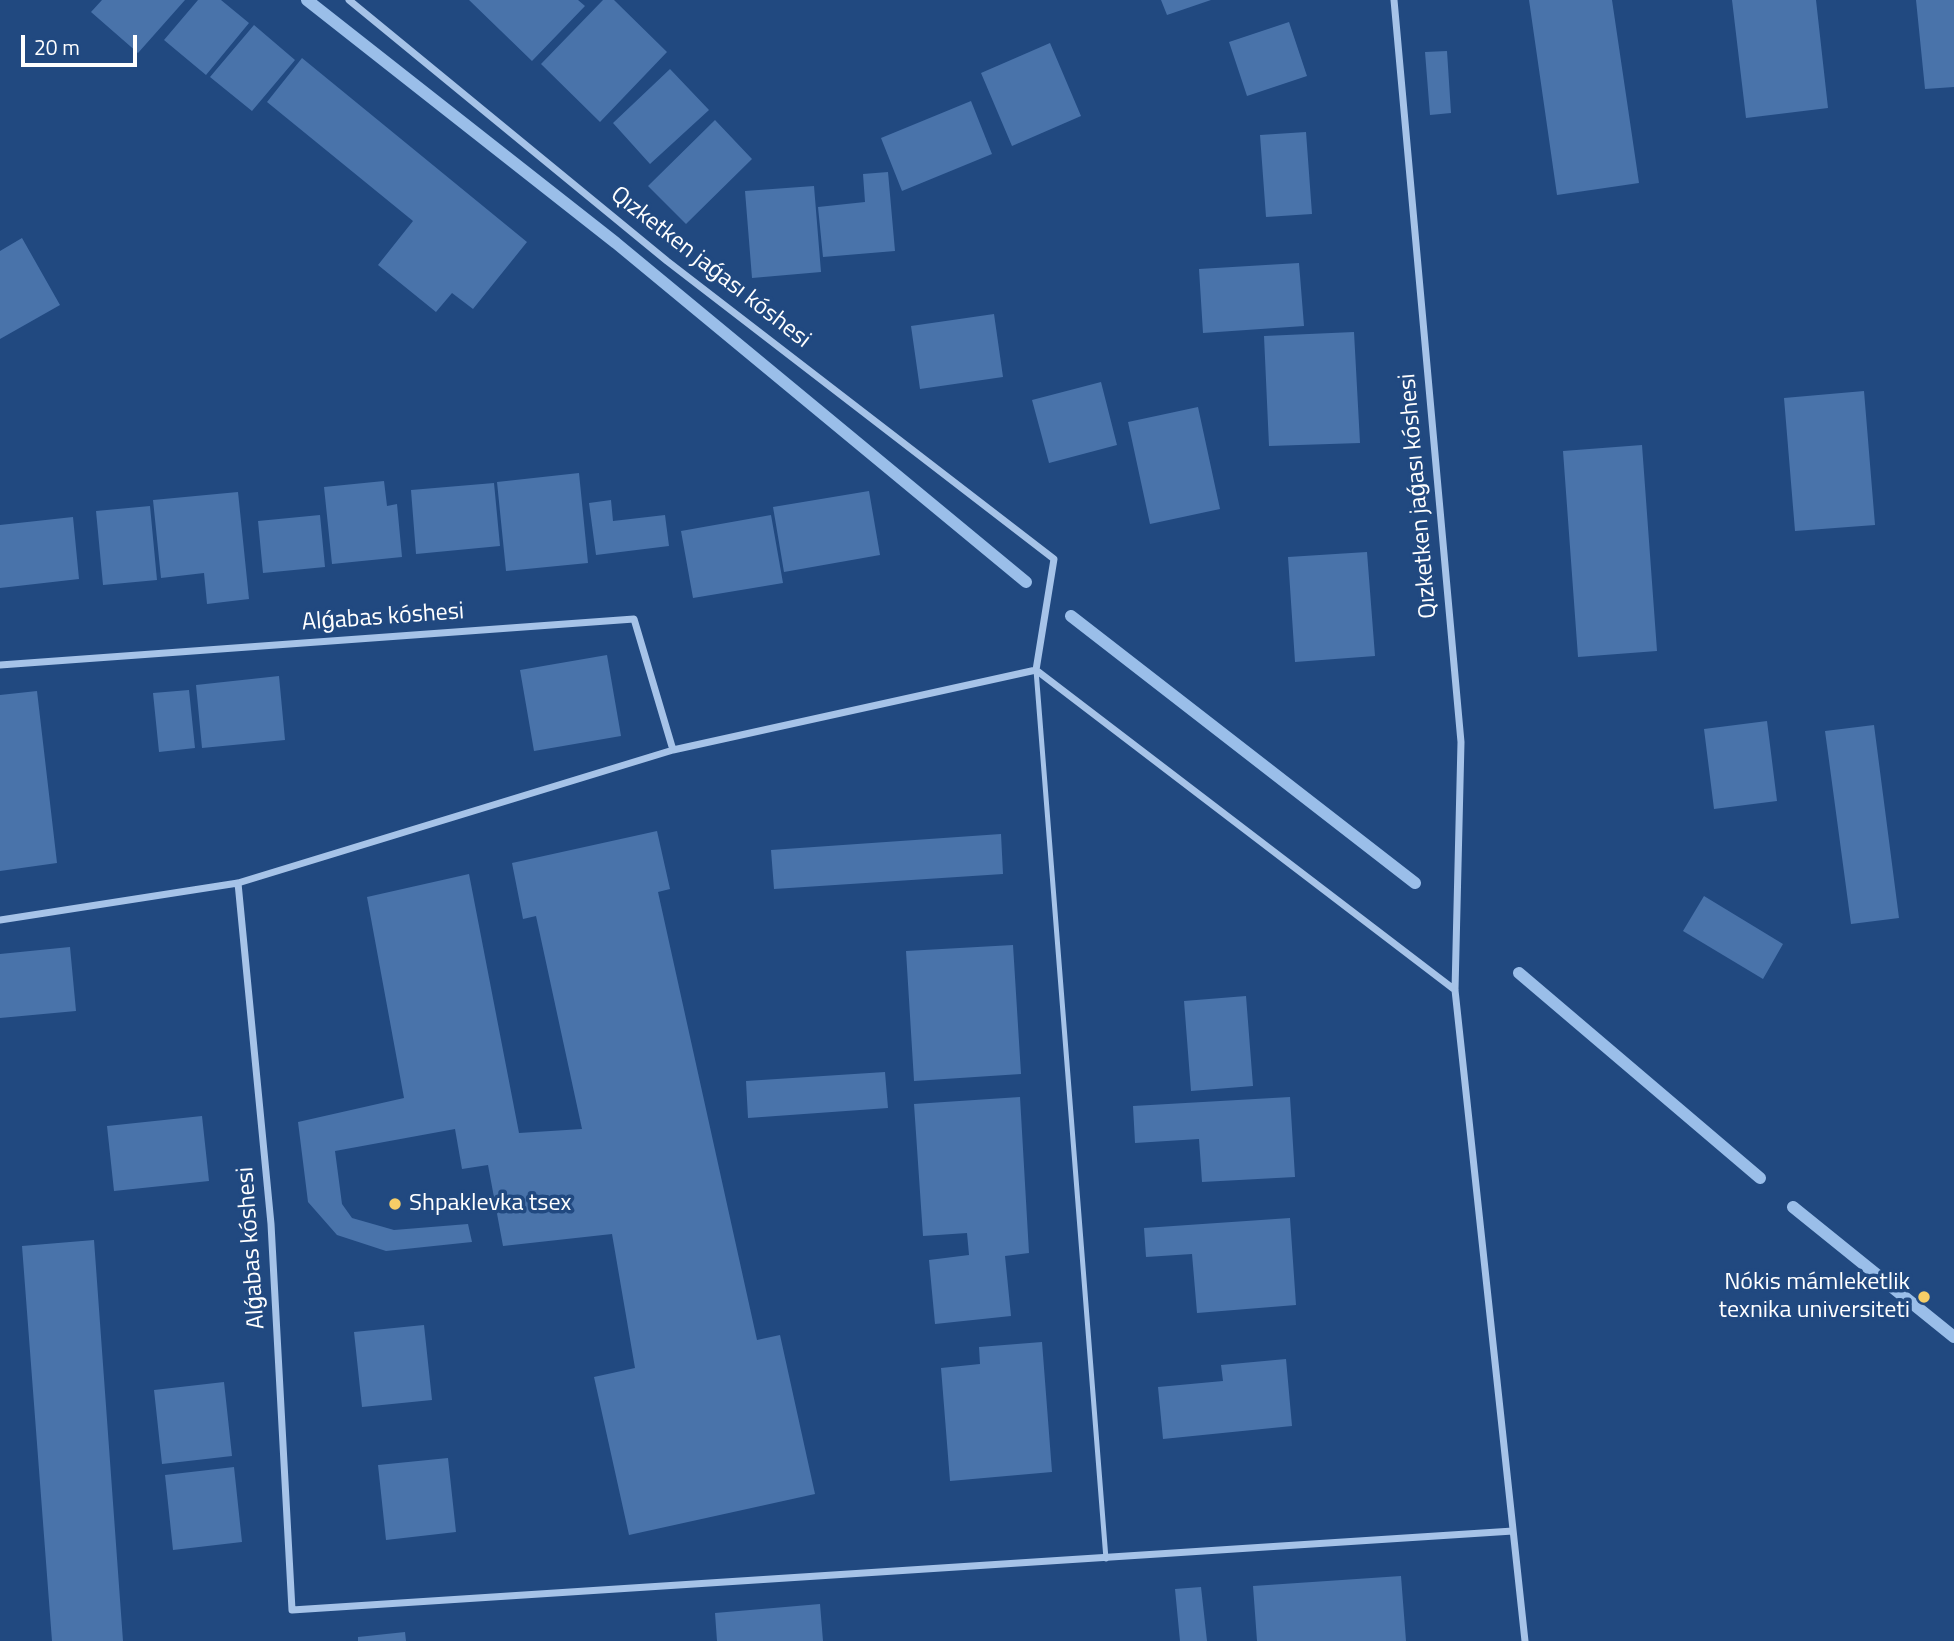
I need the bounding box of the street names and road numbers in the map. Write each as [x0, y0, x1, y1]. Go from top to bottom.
street label: Qızketken jaǵası kóshesi [604, 181, 816, 355]
street label: Qızketken jaǵası kóshesi [1394, 372, 1444, 620]
street label: Alǵabas kóshesi [301, 598, 465, 638]
street label: Alǵabas kóshesi [232, 1166, 272, 1330]

